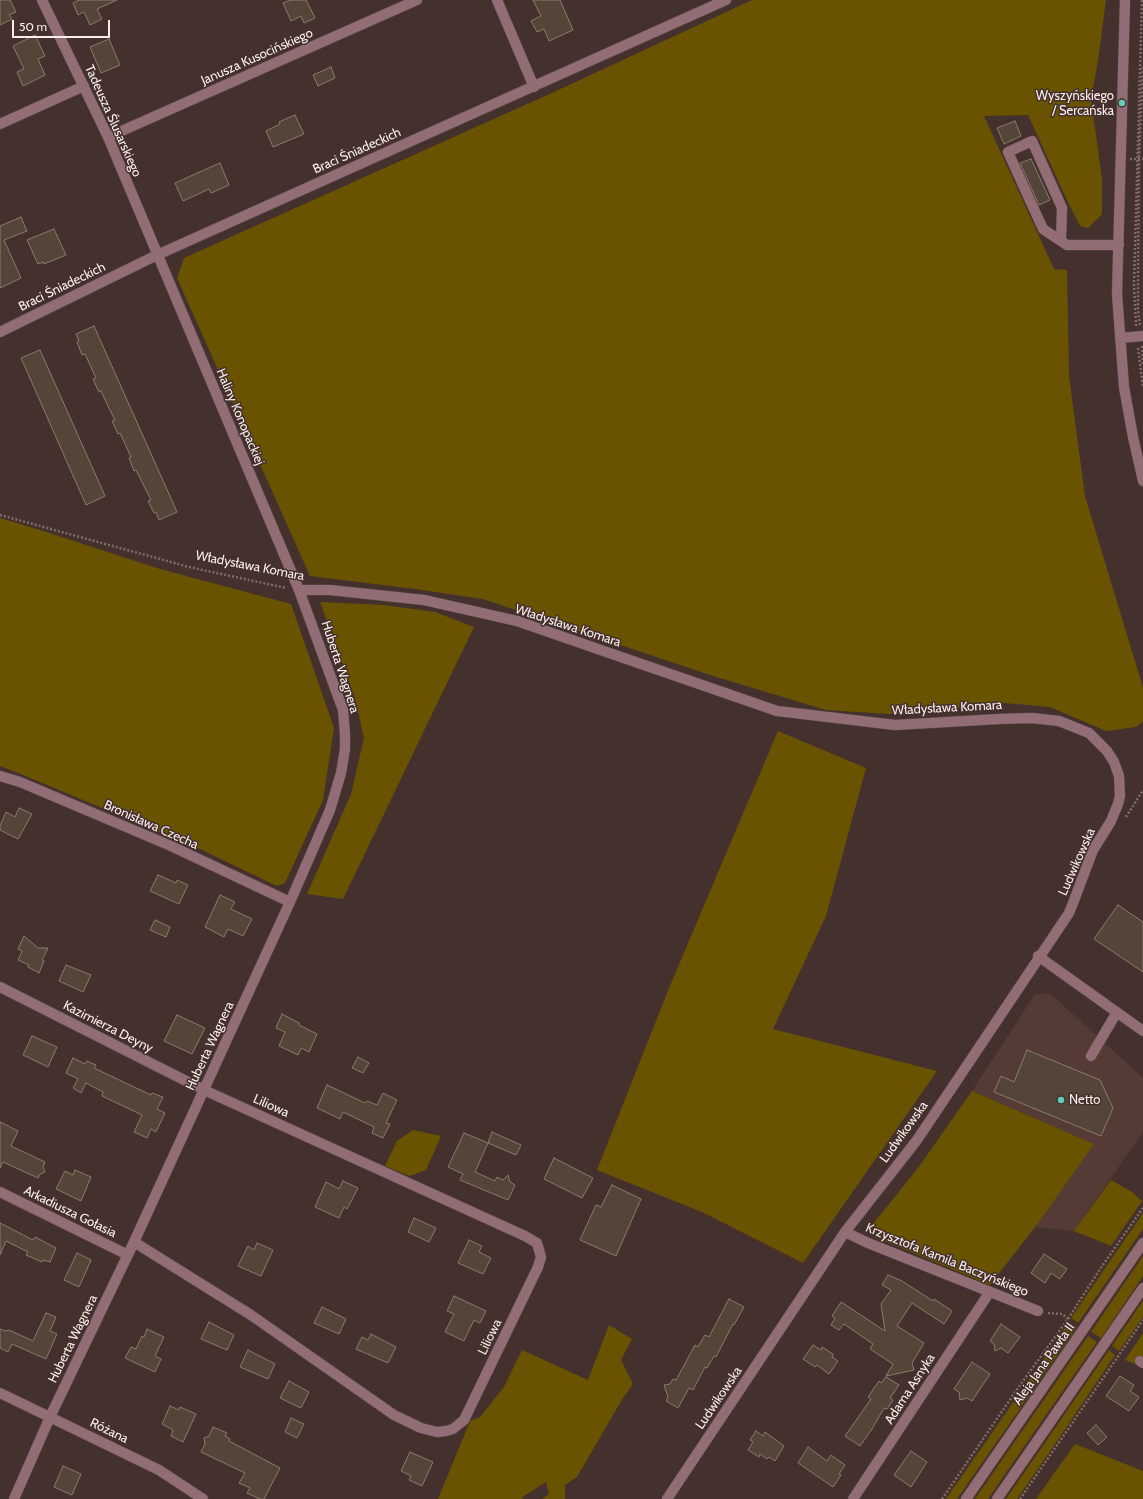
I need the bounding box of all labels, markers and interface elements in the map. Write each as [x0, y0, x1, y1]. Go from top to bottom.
scale bar [14, 12, 112, 38]
text: 50 m [19, 19, 47, 34]
street label: Janusza Kusocińskiego [199, 25, 315, 89]
street label: Tadeusza Ślusarskiego [81, 62, 145, 180]
place label: Wyszyńskiego / Sercańska [1036, 88, 1114, 119]
marker: Wyszyńskiego / Sercańska [1117, 98, 1127, 108]
street label: Braci Śniadeckich [311, 125, 403, 177]
street label: Braci Śniadeckich [16, 259, 108, 315]
street label: Haliny Konopackiej [213, 366, 267, 468]
street label: Władysława Komara [194, 548, 306, 584]
street label: Władysława Komara [513, 602, 623, 650]
street label: Huberta Wagnera [318, 619, 362, 715]
street label: Władysława Komara [891, 697, 1003, 719]
street label: Bronisława Czecha [101, 797, 201, 853]
street label: Ludwikowska [1055, 826, 1099, 898]
street label: Kazimierza Deyny [60, 998, 156, 1056]
street label: Huberta Wagnera [183, 999, 237, 1093]
street label: Liliowa [251, 1091, 291, 1121]
place label: Netto [1069, 1092, 1100, 1108]
marker: Netto [1056, 1095, 1066, 1105]
street label: Ludwikowska [877, 1098, 931, 1166]
street label: Arkadiusza Gołasia [21, 1183, 119, 1241]
street label: Krzysztofa Kamila Baczyńskiego [863, 1220, 1031, 1300]
street label: Huberta Wagnera [45, 1292, 101, 1386]
street label: Liliowa [475, 1317, 505, 1357]
street label: Aleja Jana Pawła II [1010, 1320, 1078, 1408]
street label: Adama Asnyka [881, 1351, 939, 1427]
street label: Ludwikowska [692, 1364, 746, 1432]
street label: Różana [87, 1415, 131, 1447]

